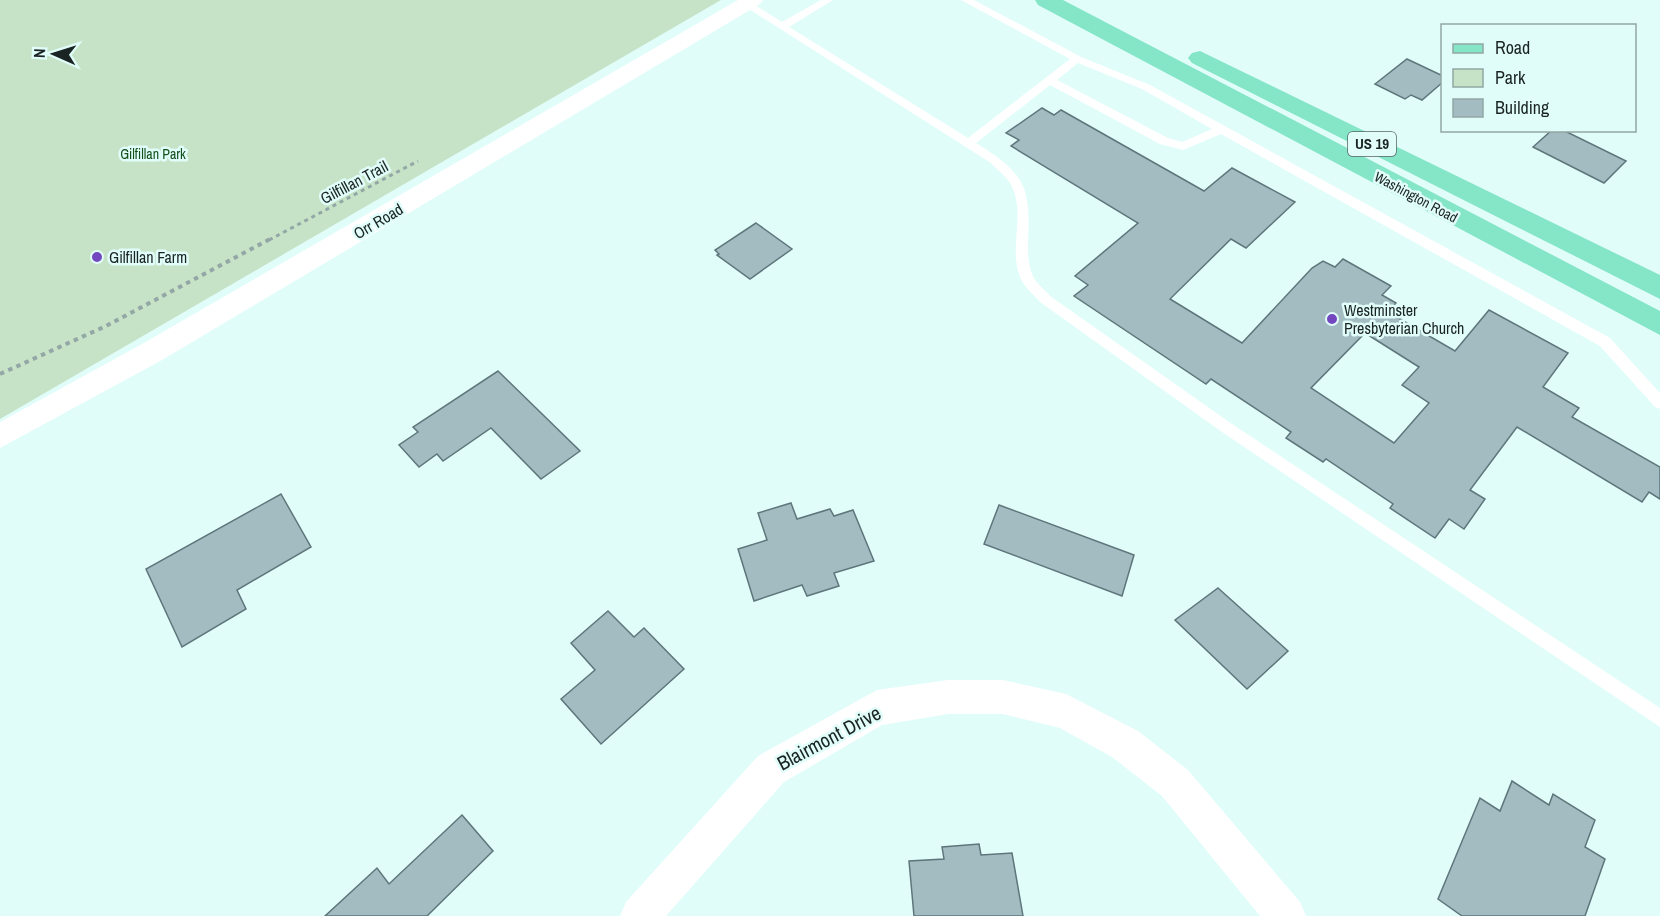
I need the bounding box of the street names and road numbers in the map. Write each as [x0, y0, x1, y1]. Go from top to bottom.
road number: US 19 [1348, 132, 1396, 156]
street label: Gilfillan Trail [316, 155, 392, 209]
street label: Washington Road [1371, 168, 1461, 226]
street label: Orr Road [349, 198, 407, 244]
street label: Blairmont Drive [772, 699, 885, 776]

